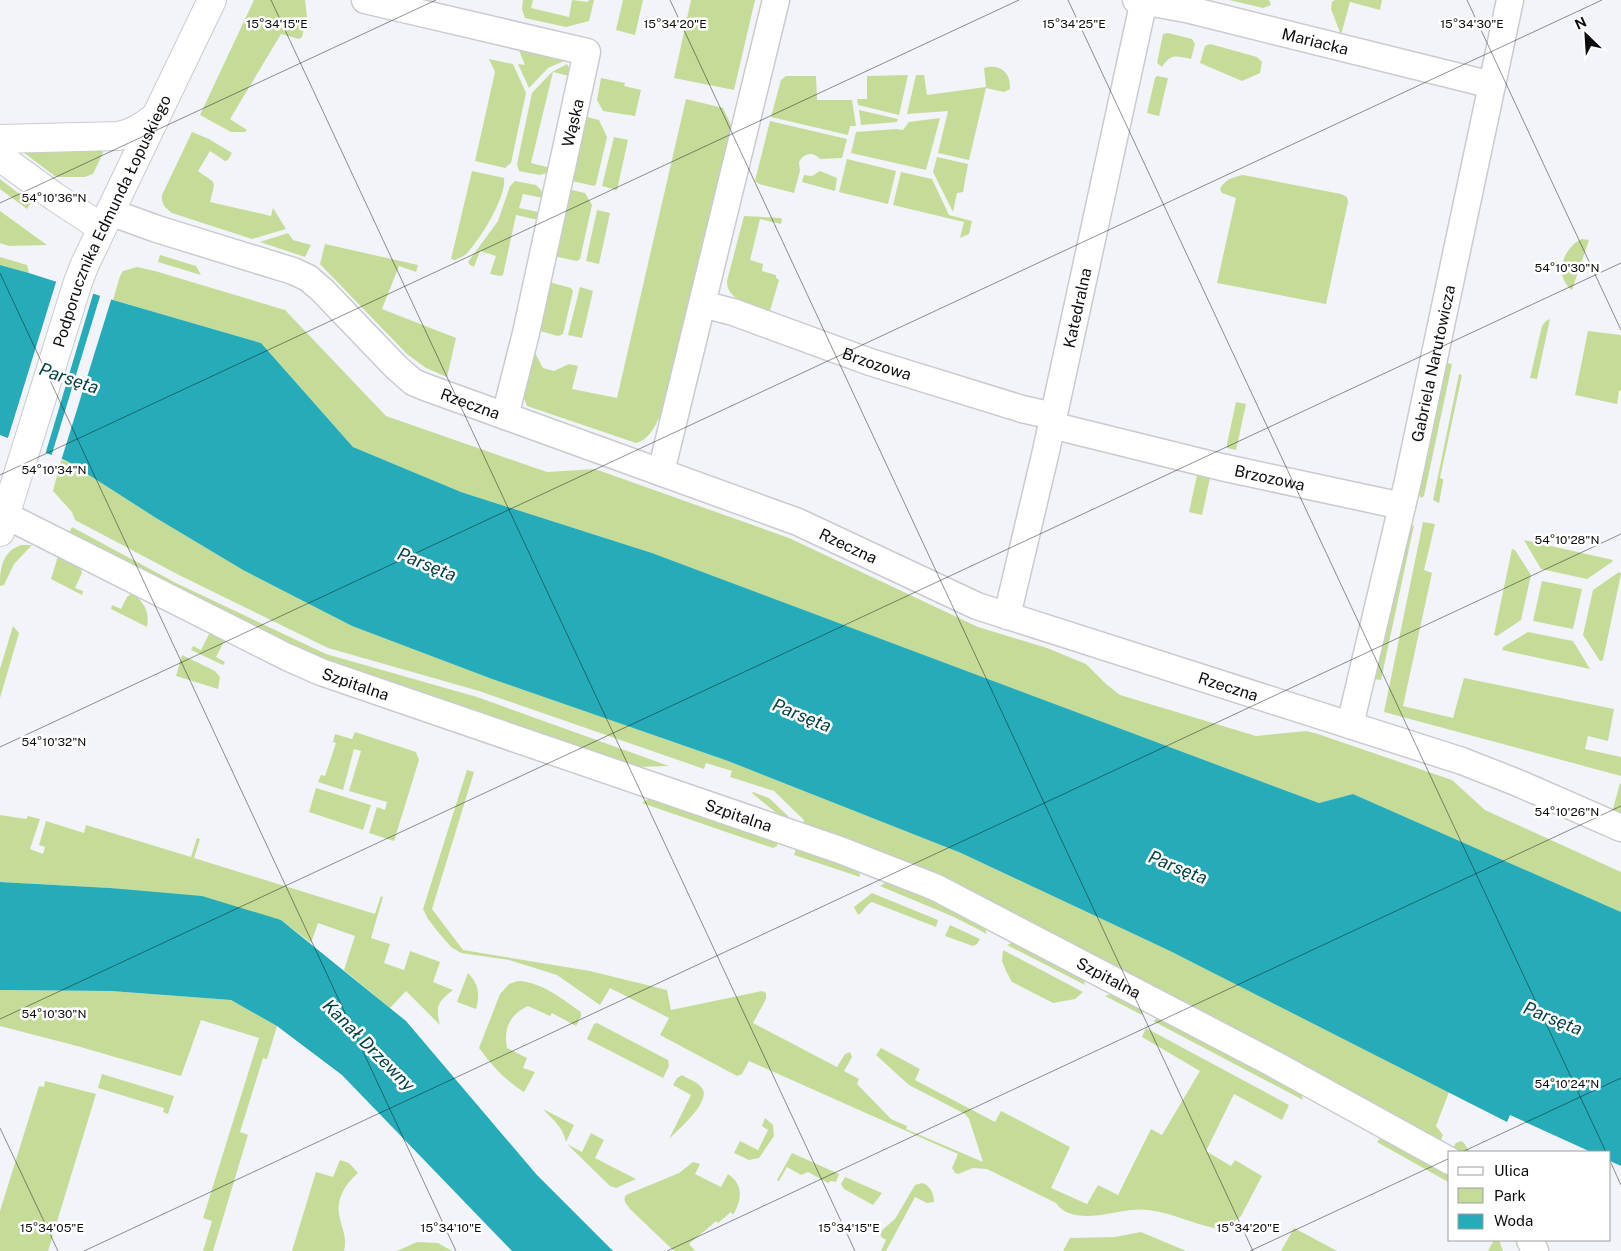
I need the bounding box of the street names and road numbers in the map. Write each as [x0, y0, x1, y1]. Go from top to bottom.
street label: Mariacka [1280, 24, 1351, 59]
street label: Podporucznika Edmunda Łopuskiego [49, 92, 175, 350]
street label: Wąska [558, 97, 588, 149]
street label: Katedralna [1059, 266, 1095, 350]
street label: Gabriela Narutowicza [1407, 283, 1459, 444]
street label: Brzozowa [840, 343, 914, 384]
street label: Rzeczna [438, 384, 503, 423]
street label: Brzozowa [1233, 461, 1307, 494]
street label: Rzeczna [816, 524, 880, 567]
street label: Szpitalna [319, 664, 392, 704]
street label: Rzeczna [1196, 668, 1261, 705]
street label: Szpitalna [703, 795, 775, 836]
street label: Szpitalna [1073, 953, 1144, 1002]

